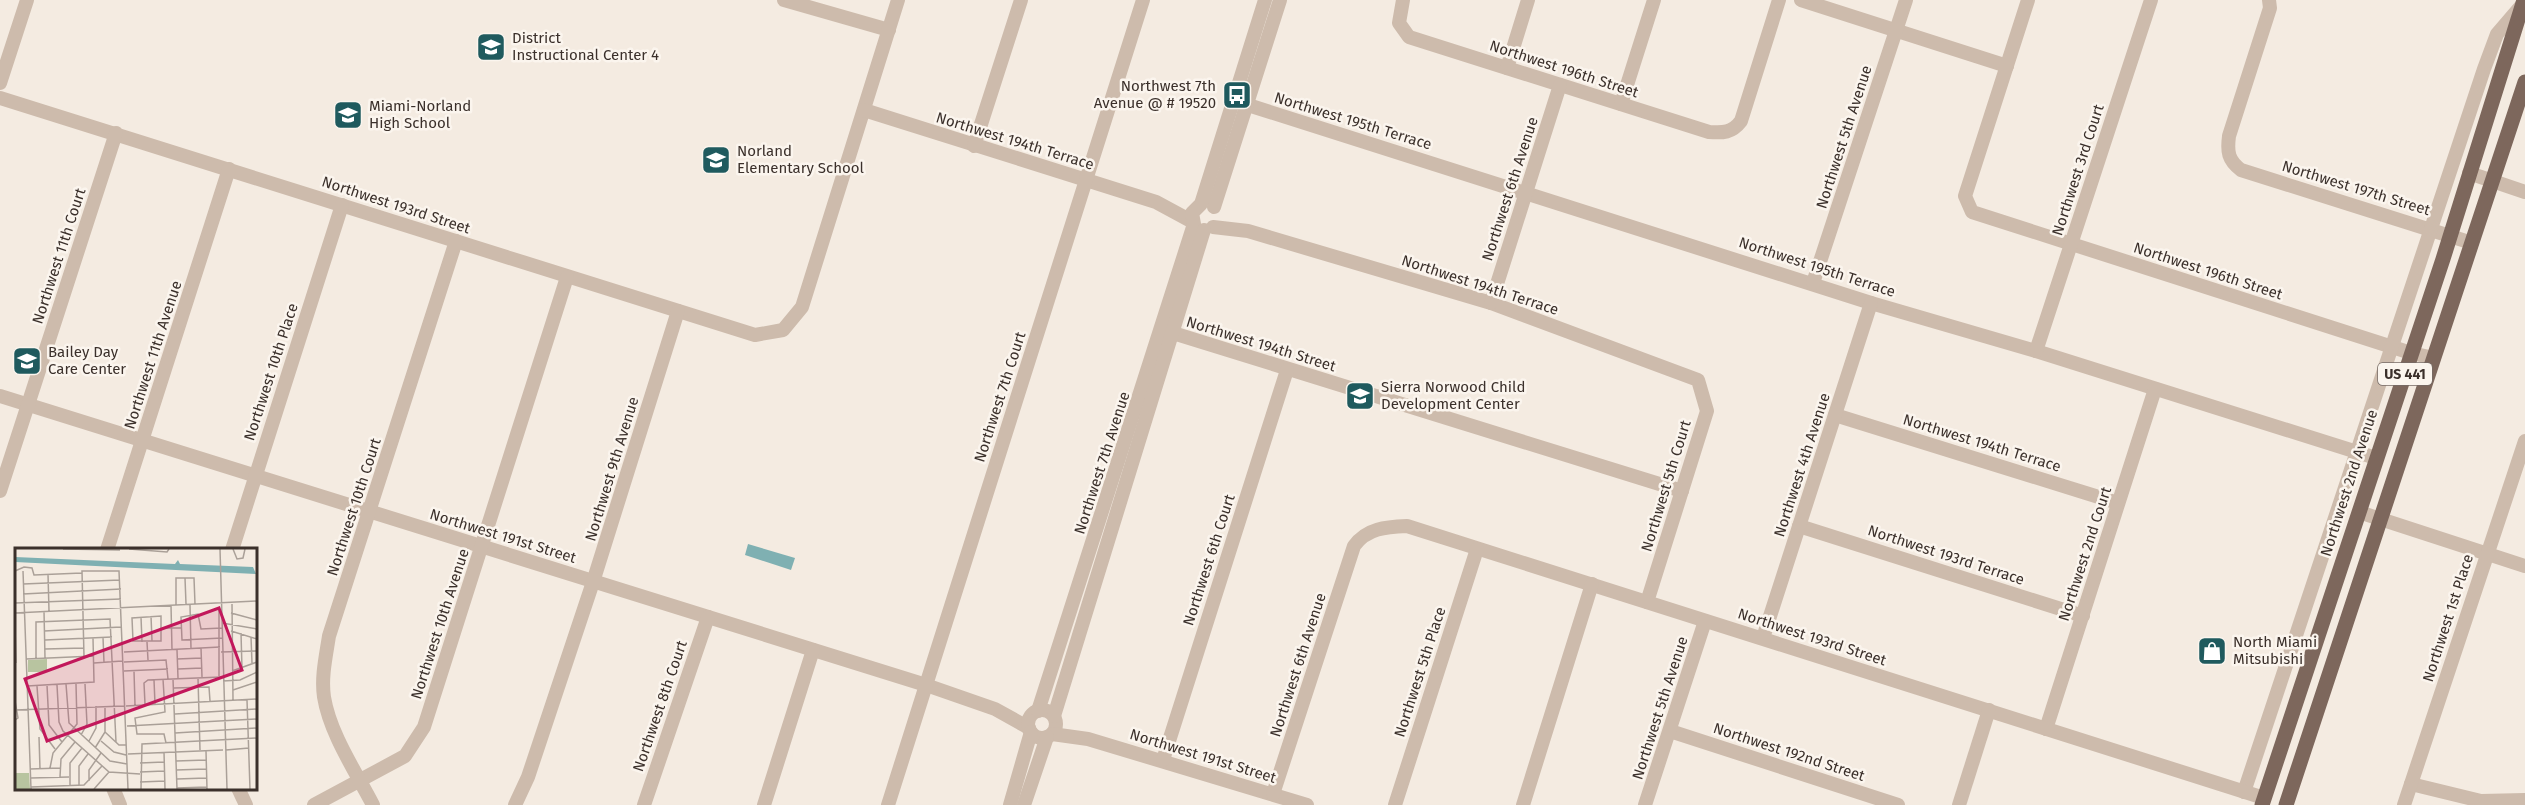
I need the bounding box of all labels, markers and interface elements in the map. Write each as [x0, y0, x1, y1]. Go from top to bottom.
place label: District Instructional Center 4 [512, 29, 659, 64]
school or university icon: District Instructional Center 4 [475, 31, 507, 63]
street label: Northwest 196th Street [1487, 36, 1641, 102]
street label: Northwest 5th Avenue [1812, 63, 1876, 211]
place label: Northwest 7th Avenue @ # 19520 [1094, 77, 1216, 112]
bus stop icon: Northwest 7th Avenue @ # 19520 [1221, 79, 1253, 111]
street label: Northwest 195th Terrace [1272, 88, 1434, 154]
place label: Miami-Norland High School [369, 97, 471, 132]
school or university icon: Miami-Norland High School [332, 99, 364, 131]
street label: Northwest 3rd Court [2048, 102, 2108, 238]
street label: Northwest 194th Terrace [934, 108, 1096, 174]
street label: Northwest 6th Avenue [1478, 115, 1542, 263]
place label: Norland Elementary School [737, 142, 865, 177]
school or university icon: Norland Elementary School [700, 144, 732, 176]
street label: Northwest 197th Street [2280, 157, 2433, 219]
street label: Northwest 193rd Street [320, 173, 473, 238]
street label: Northwest 11th Court [28, 185, 90, 326]
street label: Northwest 195th Terrace [1736, 233, 1898, 301]
street label: Northwest 196th Street [2131, 238, 2285, 304]
street label: Northwest 194th Terrace [1399, 251, 1561, 319]
street label: Northwest 11th Avenue [120, 278, 186, 432]
street label: Northwest 10th Place [240, 301, 302, 443]
street label: Northwest 194th Street [1184, 313, 1338, 375]
street label: Northwest 7th Court [970, 329, 1030, 464]
place label: Bailey Day Care Center [48, 343, 126, 378]
school or university icon: Bailey Day Care Center [11, 345, 43, 377]
road number: US 441 [2378, 363, 2432, 385]
place label: Sierra Norwood Child Development Center [1381, 378, 1525, 413]
school or university icon: Sierra Norwood Child Development Center [1344, 380, 1376, 412]
street label: Northwest 7th Avenue [1070, 389, 1134, 537]
street label: Northwest 4th Avenue [1770, 391, 1834, 539]
street label: Northwest 9th Avenue [581, 395, 643, 543]
street label: Northwest 2nd Avenue [2317, 407, 2381, 559]
street label: Northwest 194th Terrace [1901, 410, 2063, 476]
street label: Northwest 5th Court [1637, 417, 1695, 554]
street label: Northwest 10th Court [323, 435, 385, 578]
street label: Northwest 2nd Court [2055, 484, 2115, 623]
street label: Northwest 6th Court [1179, 491, 1239, 628]
street label: Northwest 191st Street [428, 505, 579, 567]
street label: Northwest 193rd Terrace [1865, 521, 2027, 589]
street label: Northwest 10th Avenue [407, 546, 473, 702]
inset map [15, 548, 256, 790]
street label: Northwest 1st Place [2419, 552, 2477, 684]
street label: Northwest 6th Avenue [1266, 591, 1330, 739]
street label: Northwest 5th Place [1390, 605, 1450, 739]
street label: Northwest 193rd Street [1736, 605, 1889, 670]
place label: North Miami Mitsubishi [2233, 633, 2317, 668]
street label: Northwest 5th Avenue [1628, 634, 1692, 782]
shop icon: North Miami Mitsubishi [2196, 635, 2228, 667]
street label: Northwest 8th Court [629, 637, 691, 774]
street label: Northwest 192nd Street [1711, 719, 1868, 785]
street label: Northwest 191st Street [1128, 725, 1279, 787]

